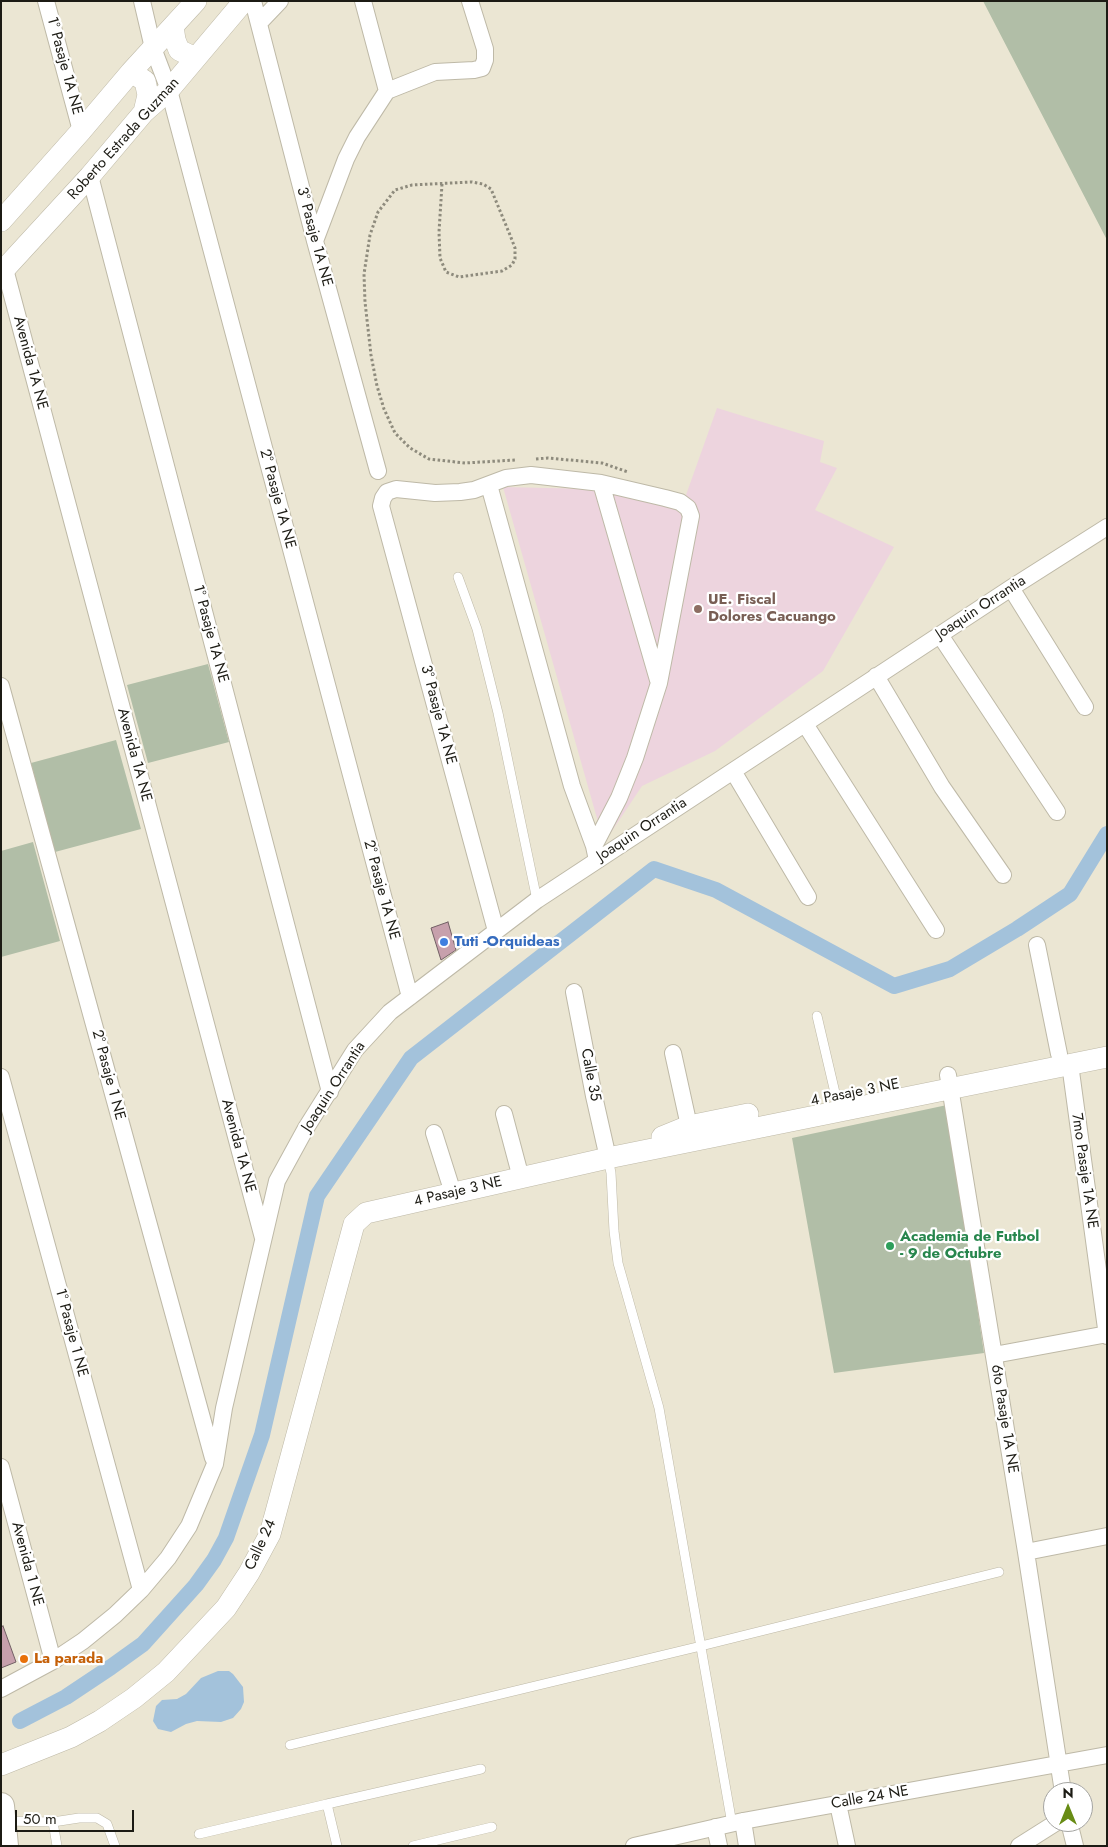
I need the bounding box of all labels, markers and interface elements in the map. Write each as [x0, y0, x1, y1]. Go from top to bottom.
street label: 1° Pasaje 1A NE [42, 15, 86, 117]
street label: Roberto Estrada Guzman [64, 74, 184, 204]
street label: 3° Pasaje 1A NE [292, 185, 336, 289]
street label: Avenida 1A NE [9, 314, 51, 412]
street label: 2° Pasaje 1A NE [255, 447, 299, 551]
street label: Joaquin Orrantia [933, 572, 1029, 644]
street label: 1° Pasaje 1A NE [188, 583, 232, 685]
place label: UE. Fiscal Dolores Cacuango [708, 591, 836, 626]
marker: UE. Fiscal Dolores Cacuango [692, 603, 704, 615]
street label: 3° Pasaje 1A NE [416, 663, 460, 767]
street label: Avenida 1A NE [113, 706, 155, 804]
street label: Joaquin Orrantia [594, 794, 690, 866]
street label: 2° Pasaje 1A NE [359, 838, 403, 942]
place label: Tuti -Orquideas [454, 933, 560, 951]
marker: Tuti -Orquideas [438, 936, 450, 948]
street label: 2° Pasaje 1 NE [87, 1028, 129, 1122]
street label: Joaquin Orrantia [298, 1039, 370, 1135]
street label: Calle 35 [576, 1047, 604, 1103]
street label: 4 Pasaje 3 NE [809, 1076, 901, 1110]
street label: Avenida 1A NE [217, 1097, 259, 1195]
street label: 7mo Pasaje 1A NE [1067, 1112, 1101, 1230]
street label: 4 Pasaje 3 NE [412, 1173, 504, 1211]
place label: Academia de Futbol - 9 de Octubre [900, 1228, 1039, 1263]
marker: Academia de Futbol - 9 de Octubre [884, 1240, 896, 1252]
street label: 1° Pasaje 1 NE [51, 1287, 91, 1379]
street label: 6to Pasaje 1A NE [986, 1363, 1022, 1475]
street label: Calle 24 [241, 1517, 281, 1573]
street label: Avenida 1 NE [7, 1520, 47, 1608]
place label: La parada [34, 1650, 103, 1668]
marker: La parada [18, 1653, 30, 1665]
street label: Calle 24 NE [830, 1782, 910, 1814]
north arrow [1043, 1782, 1093, 1832]
text: N [1062, 1783, 1074, 1803]
scale bar [18, 1800, 136, 1832]
text: 50 m [23, 1808, 57, 1830]

